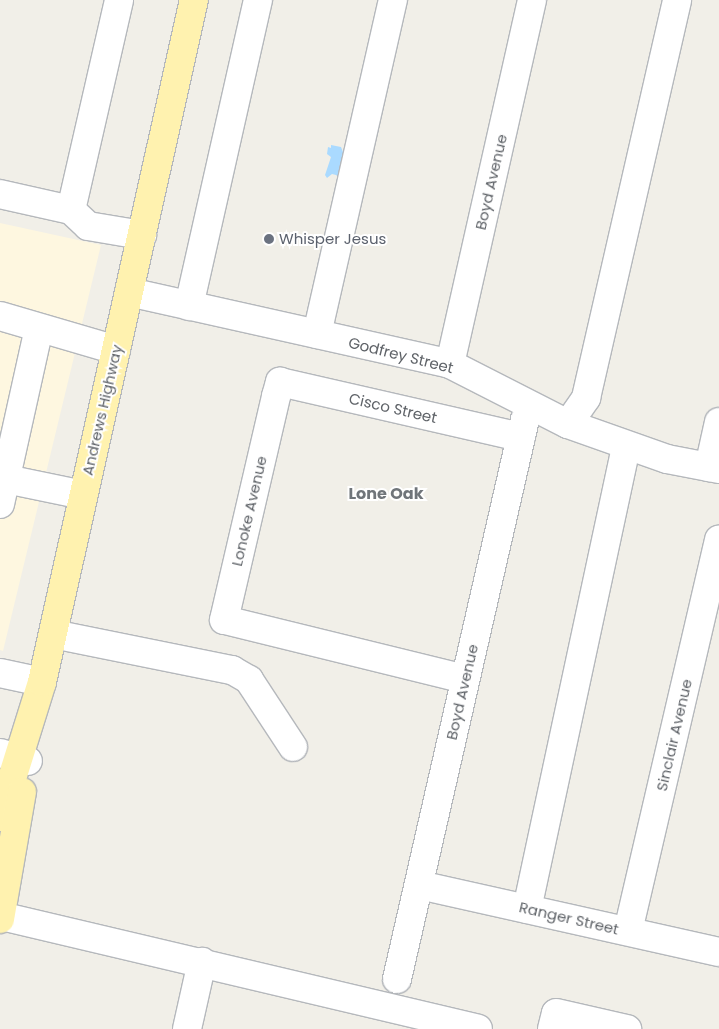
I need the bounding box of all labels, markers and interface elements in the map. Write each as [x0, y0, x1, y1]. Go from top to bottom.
street label: Boyd Avenue [471, 132, 511, 232]
place label: Whisper Jesus [279, 230, 386, 248]
marker: Whisper Jesus [263, 233, 275, 245]
street label: Godfrey Street [347, 333, 455, 377]
street label: Andrews Highway [78, 343, 126, 477]
street label: Cisco Street [347, 389, 439, 427]
street label: Lonoke Avenue [228, 454, 270, 568]
district label: Lone Oak [348, 484, 424, 504]
street label: Boyd Avenue [442, 642, 482, 742]
street label: Sinclair Avenue [652, 677, 696, 793]
street label: Ranger Street [517, 898, 621, 938]

